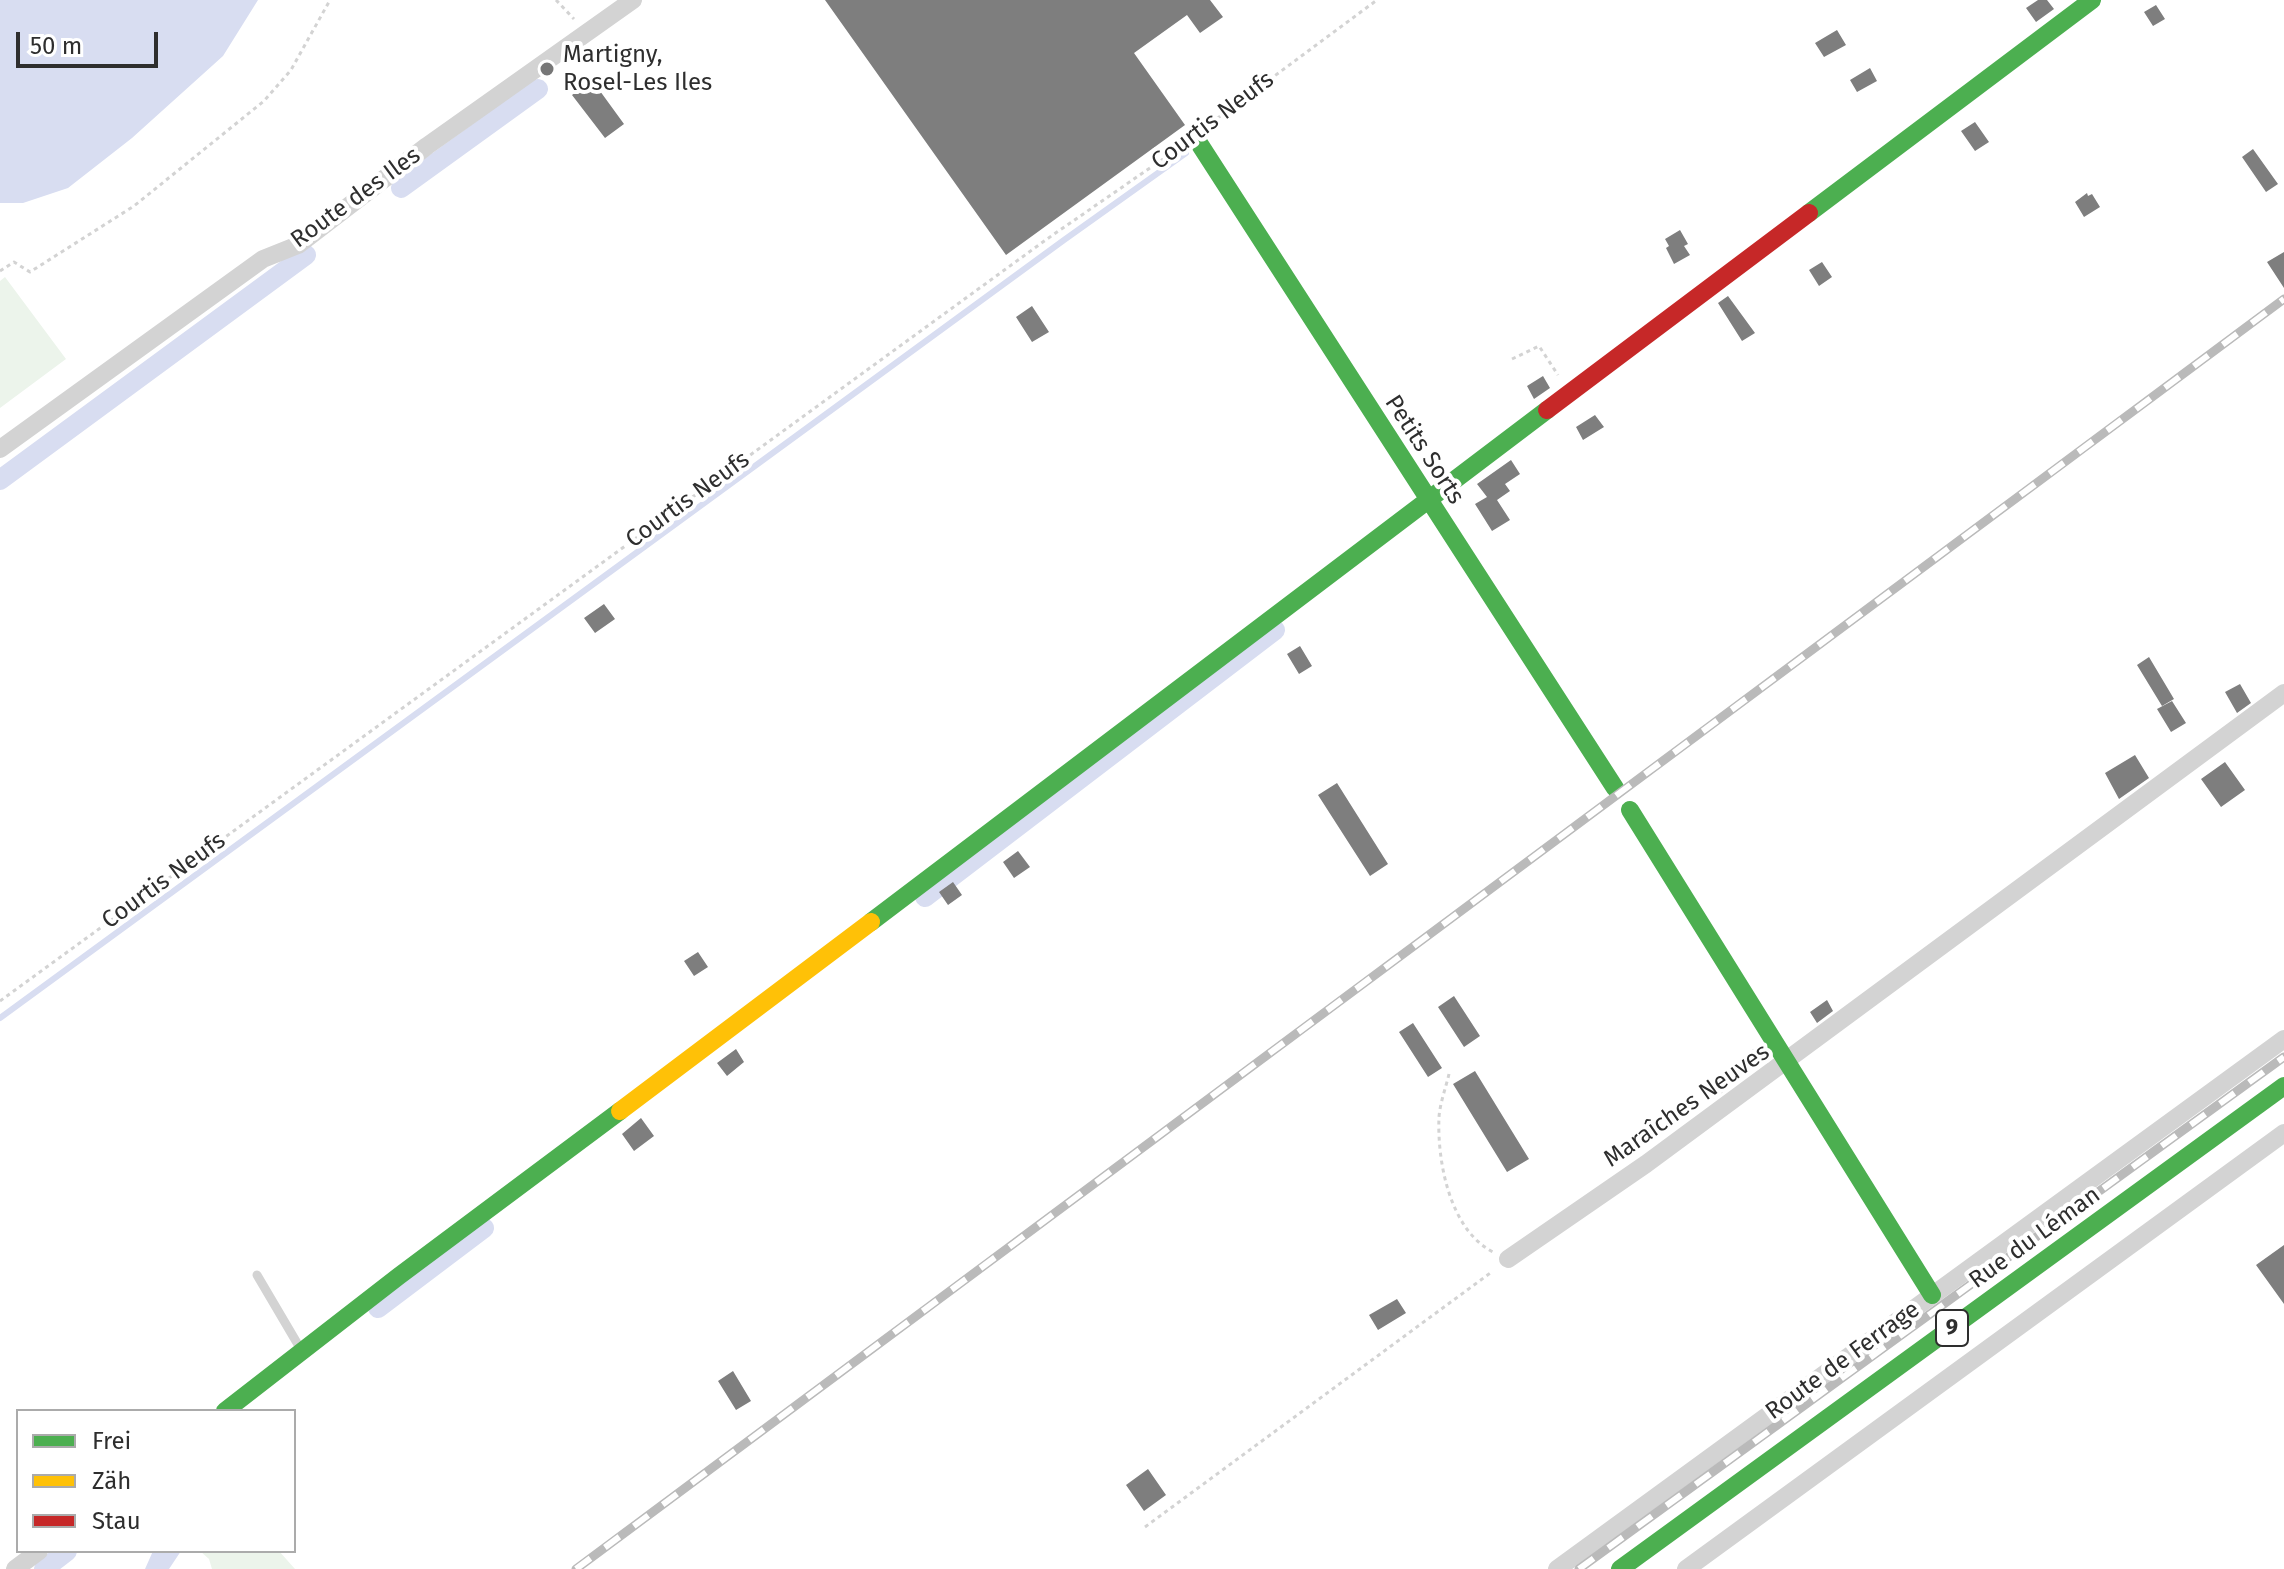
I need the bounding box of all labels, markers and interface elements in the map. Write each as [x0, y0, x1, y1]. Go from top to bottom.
scale bar [20, 16, 162, 66]
text: 50 m [30, 32, 82, 60]
place label: Martigny, Rosel-Les Iles [563, 41, 712, 97]
marker: Martigny, Rosel-Les Iles [538, 60, 556, 78]
street label: Courtis Neufs [1146, 66, 1280, 176]
street label: Route des Iles [286, 141, 426, 255]
street label: Petits Sorts [1378, 390, 1470, 510]
street label: Courtis Neufs [621, 446, 755, 554]
street label: Courtis Neufs [97, 827, 231, 935]
street label: Maraîches Neuves [1599, 1038, 1775, 1174]
street label: Rue du Léman [1964, 1181, 2106, 1295]
street label: Route de Ferrage [1760, 1295, 1926, 1427]
road number: 9 [1936, 1310, 1968, 1346]
legend [16, 1409, 296, 1553]
text: Frei [92, 1427, 131, 1455]
text: Zäh [92, 1467, 131, 1495]
text: Stau [92, 1507, 141, 1535]

